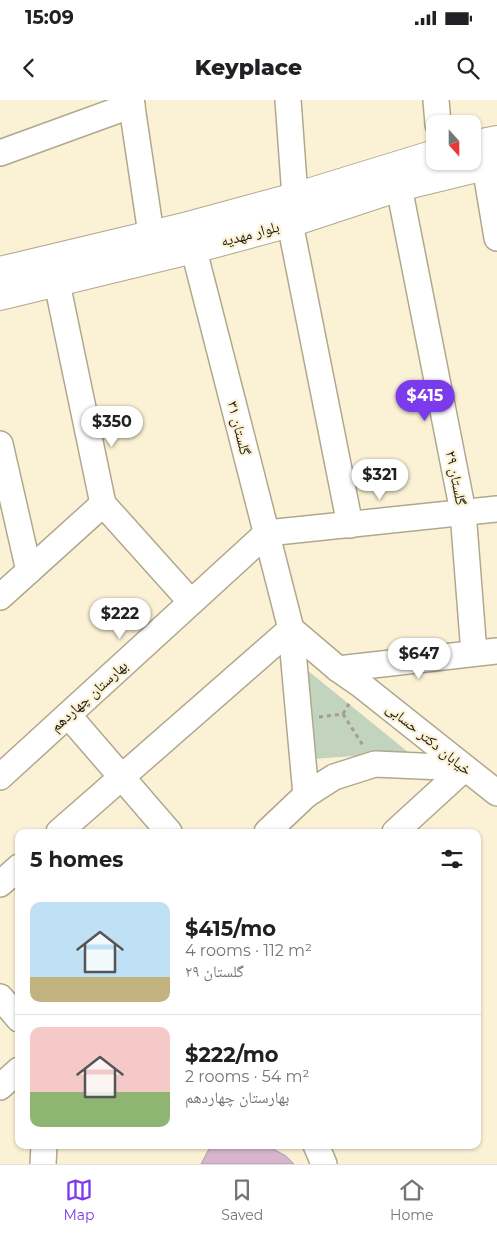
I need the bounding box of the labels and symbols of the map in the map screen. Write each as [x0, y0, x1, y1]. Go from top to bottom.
north arrow [426, 115, 481, 170]
street label: بلوار مهدیه [219, 217, 281, 250]
pin: $415 [395, 380, 455, 422]
street label: گلستان ۳۱ [223, 399, 255, 458]
pin: $350 [82, 406, 142, 448]
street label: گلستان ۲۹ [441, 449, 471, 507]
pin: $321 [350, 458, 410, 501]
pin: $222 [90, 598, 150, 640]
pin: $647 [389, 638, 449, 680]
street label: بهارستان چهاردهم [46, 656, 132, 736]
street label: خیابان دکتر حسابی [382, 698, 476, 780]

